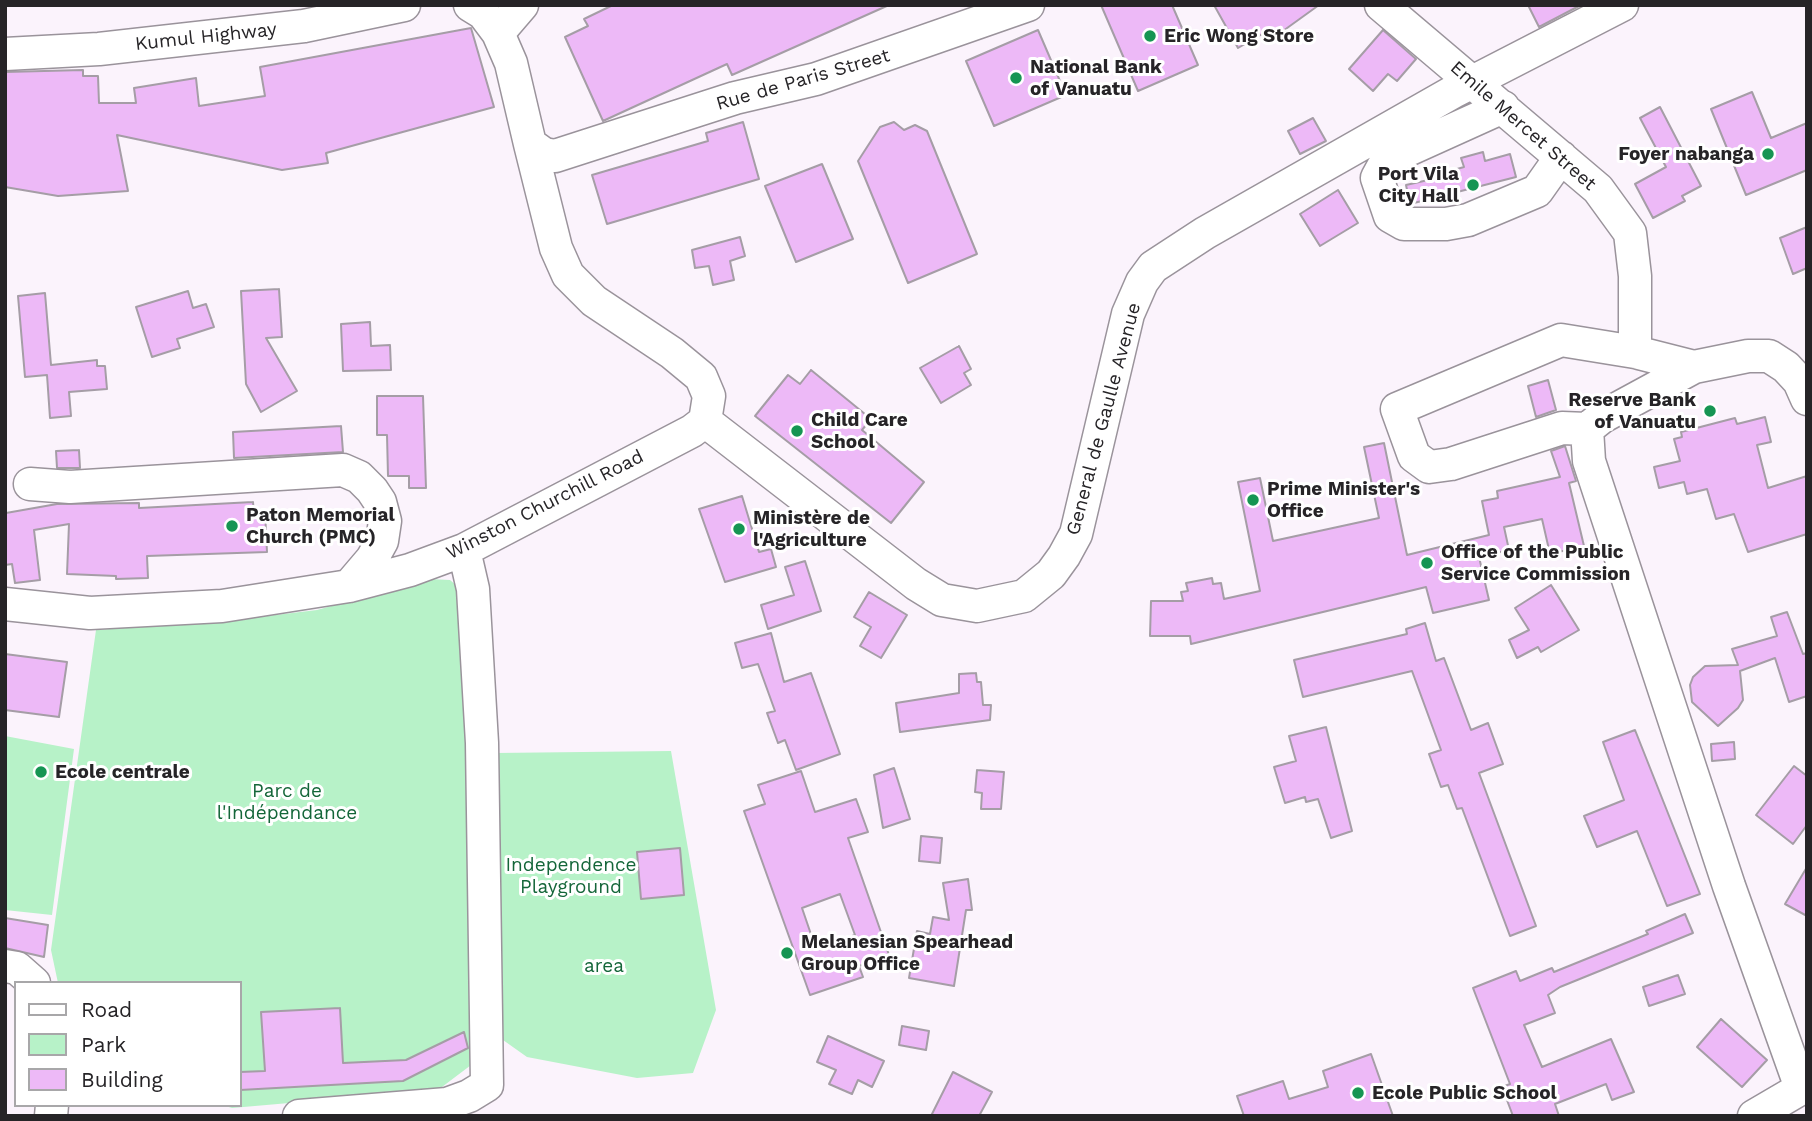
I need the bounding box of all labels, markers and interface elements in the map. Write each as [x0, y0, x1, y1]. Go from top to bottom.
street label: Kumul Highway [134, 18, 278, 56]
place label: Eric Wong Store [1164, 25, 1314, 47]
marker: Eric Wong Store [1142, 28, 1158, 44]
street label: Rue de Paris Street [713, 44, 893, 116]
place label: National Bank of Vanuatu [1030, 56, 1162, 100]
street label: Emile Mercet Street [1445, 56, 1601, 196]
marker: National Bank of Vanuatu [1008, 70, 1024, 86]
place label: Foyer nabanga [1618, 143, 1754, 165]
marker: Foyer nabanga [1760, 146, 1776, 162]
place label: Port Vila City Hall [1378, 163, 1459, 207]
marker: Port Vila City Hall [1465, 177, 1481, 193]
street label: General de Gaulle Avenue [1062, 300, 1146, 538]
place label: Reserve Bank of Vanuatu [1568, 389, 1696, 433]
marker: Reserve Bank of Vanuatu [1702, 403, 1718, 419]
place label: Child Care School [811, 409, 908, 453]
marker: Child Care School [789, 423, 805, 439]
street label: Winston Churchill Road [442, 445, 648, 565]
place label: Prime Minister's Office [1267, 478, 1420, 522]
marker: Prime Minister's Office [1245, 492, 1261, 508]
place label: Paton Memorial Church (PMC) [246, 504, 395, 548]
place label: Ministère de l'Agriculture [753, 507, 870, 551]
marker: Paton Memorial Church (PMC) [224, 518, 240, 534]
marker: Ministère de l'Agriculture [731, 521, 747, 537]
place label: Office of the Public Service Commission [1441, 541, 1630, 585]
marker: Office of the Public Service Commission [1419, 555, 1435, 571]
place label: Ecole centrale [55, 761, 190, 783]
marker: Ecole centrale [33, 764, 49, 780]
park label: Parc de l'Indépendance [217, 780, 357, 824]
park label: Independence Playground [505, 854, 637, 898]
place label: Melanesian Spearhead Group Office [801, 931, 1013, 975]
marker: Melanesian Spearhead Group Office [779, 945, 795, 961]
park label: area [584, 955, 624, 977]
legend [14, 981, 242, 1107]
text: Road [81, 997, 132, 1022]
text: Park [81, 1032, 126, 1057]
text: Building [81, 1067, 163, 1092]
place label: Ecole Public School [1372, 1082, 1557, 1104]
marker: Ecole Public School [1350, 1085, 1366, 1101]

